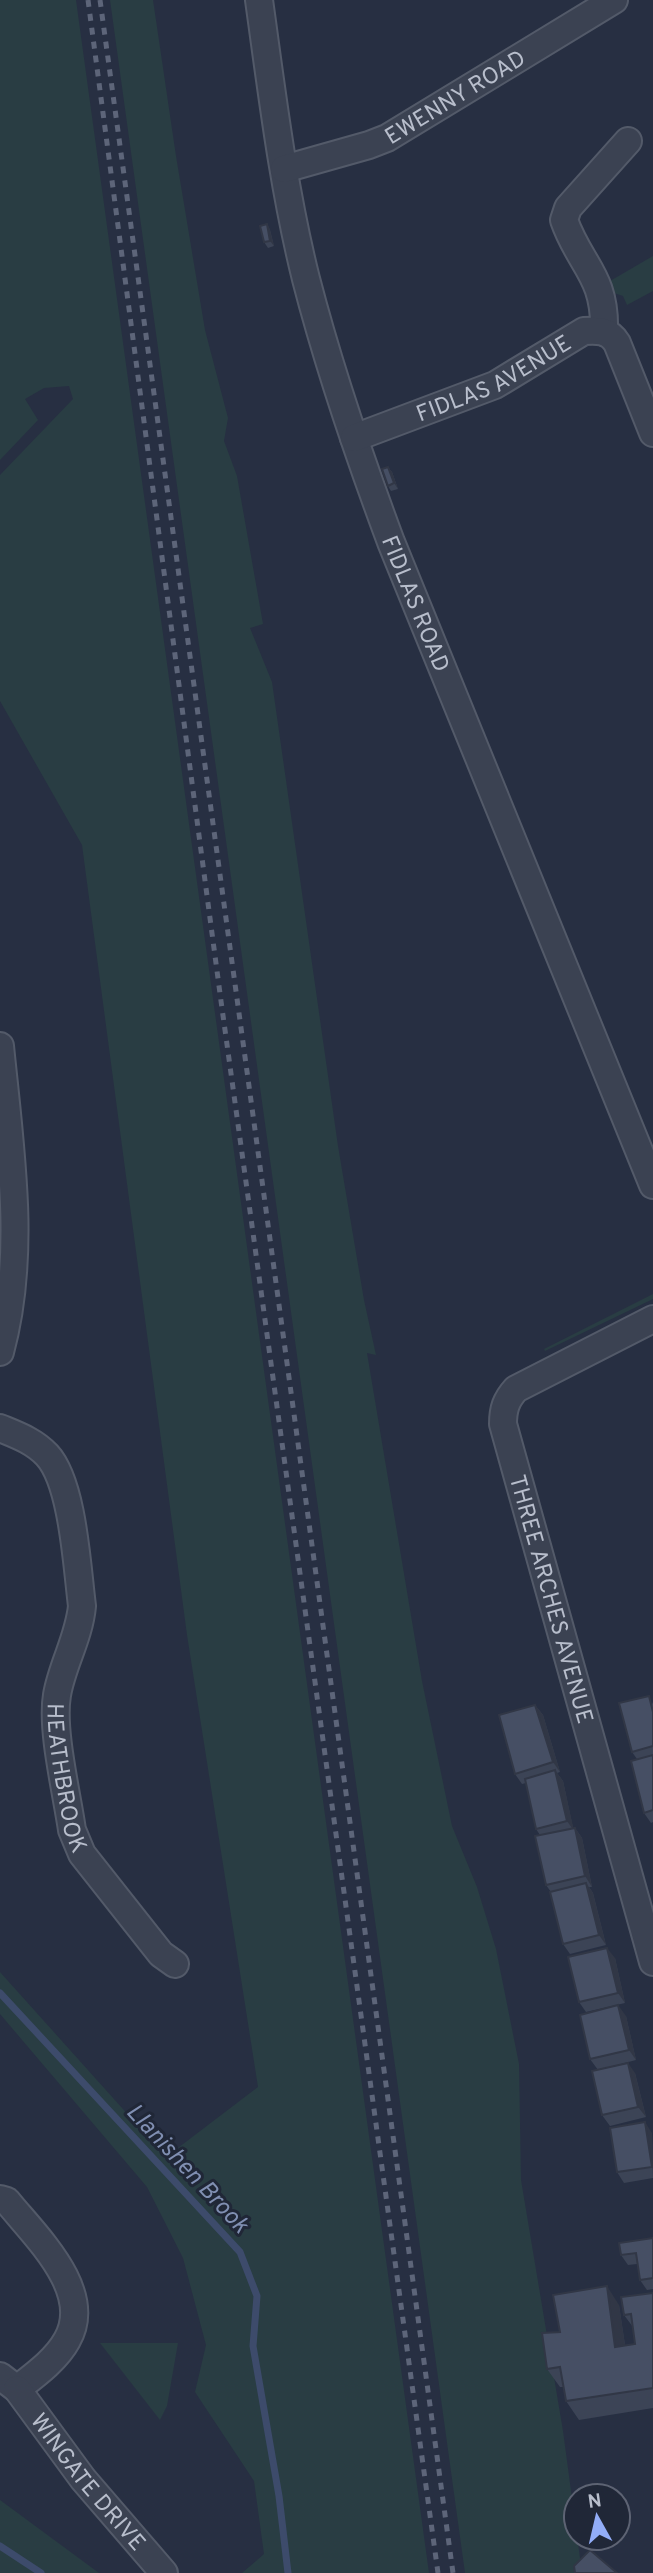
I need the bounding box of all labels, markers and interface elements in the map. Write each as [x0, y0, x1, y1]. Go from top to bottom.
street label: EWENNY ROAD [380, 45, 532, 153]
street label: FIDLAS AVENUE [413, 330, 577, 430]
street label: FIDLAS ROAD [373, 532, 454, 677]
street label: THREE ARCHES AVENUE [501, 1472, 598, 1727]
street label: HEATHBROOK [39, 1703, 92, 1858]
water label: Llanishen Brook [119, 2098, 255, 2241]
street label: WINGATE DRIVE [23, 2408, 151, 2558]
north arrow [562, 2482, 632, 2552]
text: N [586, 2489, 603, 2515]

